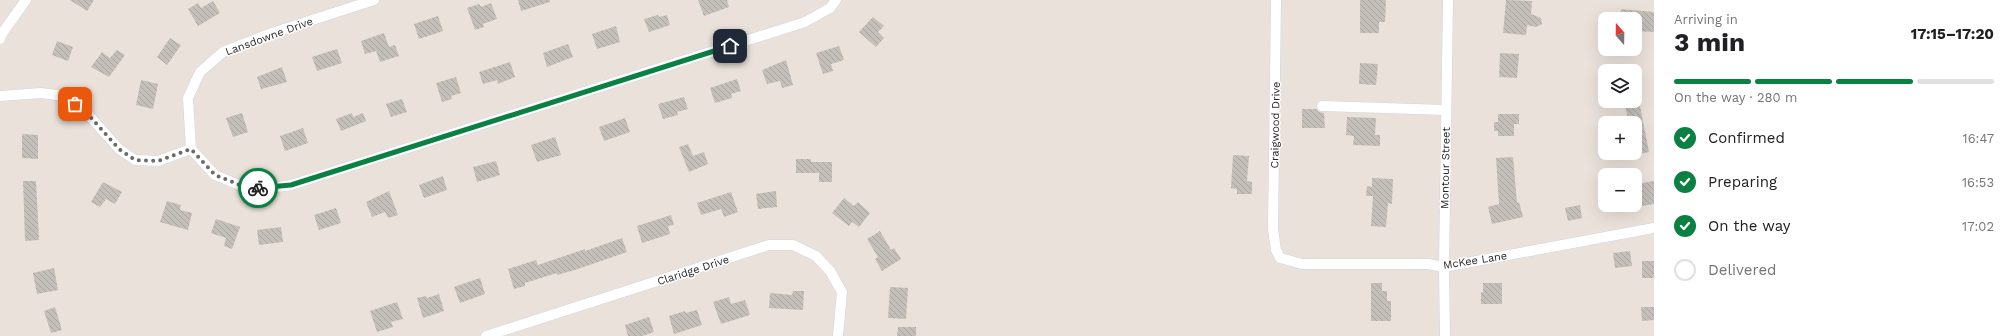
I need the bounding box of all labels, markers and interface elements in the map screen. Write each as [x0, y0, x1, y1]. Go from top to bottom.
north arrow [1598, 12, 1642, 56]
map controls [1598, 12, 1642, 212]
text: Arriving in [1674, 12, 1738, 27]
street label: Lansdowne Drive [224, 15, 315, 58]
text: 17:15–17:20 [1911, 25, 1994, 43]
text: 3 min [1674, 27, 1745, 57]
pin [713, 29, 747, 63]
icon: home [719, 35, 741, 57]
button: layers [1598, 64, 1642, 108]
street label: Craigwood Drive [1268, 81, 1283, 169]
pin [58, 87, 92, 121]
text: On the way · 280 m [1674, 90, 1797, 105]
icon: bag [64, 93, 86, 115]
button: + [1598, 116, 1642, 160]
street label: Montour Street [1438, 127, 1453, 209]
icon: check [1674, 127, 1696, 149]
text: Confirmed [1708, 129, 1785, 147]
text: 16:47 [1963, 131, 1994, 146]
courier [238, 168, 278, 208]
button: − [1598, 168, 1642, 212]
icon: check [1674, 171, 1696, 193]
text: Preparing [1708, 173, 1777, 191]
text: 16:53 [1962, 175, 1994, 190]
icon: bike [247, 177, 269, 199]
icon: check [1674, 215, 1696, 237]
text: On the way [1708, 217, 1790, 235]
text: 17:02 [1962, 219, 1994, 234]
street label: McKee Lane [1442, 249, 1508, 272]
street label: Claridge Drive [656, 253, 731, 288]
text: Delivered [1708, 261, 1776, 279]

